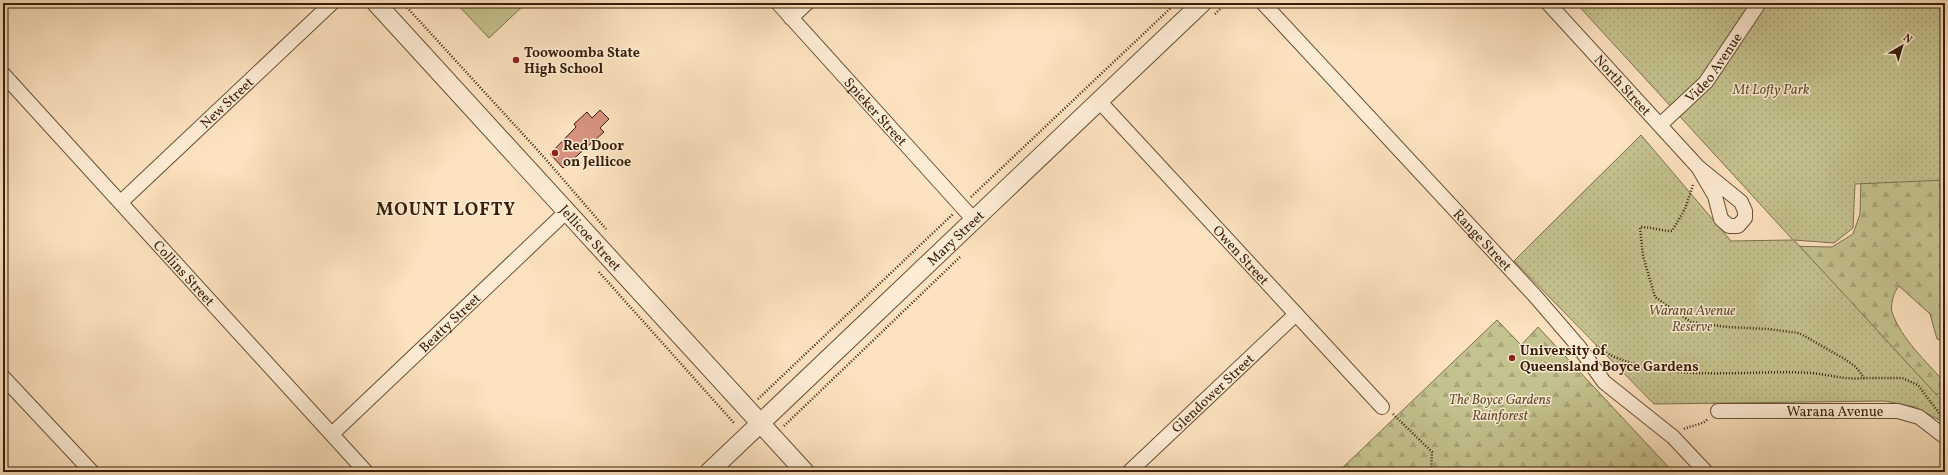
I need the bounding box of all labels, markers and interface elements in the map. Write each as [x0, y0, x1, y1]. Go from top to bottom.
north arrow [1882, 26, 1922, 66]
street label: Video Avenue [1682, 29, 1748, 108]
text: N [1899, 31, 1915, 48]
place label: Toowoomba State High School [524, 44, 640, 79]
street label: North Street [1589, 51, 1655, 121]
marker: Toowoomba State High School [511, 55, 521, 65]
street label: New Street [197, 74, 258, 133]
street label: Spieker Street [839, 74, 911, 151]
park label: Mt Lofty Park [1732, 81, 1810, 100]
place label: Red Door on Jellicoe [563, 137, 631, 172]
marker: Red Door on Jellicoe [550, 148, 560, 158]
district label: MOUNT LOFTY [376, 198, 516, 223]
street label: Jellicoe Street [554, 201, 625, 276]
street label: Range Street [1448, 206, 1515, 276]
street label: Mary Street [924, 207, 989, 271]
street label: Owen Street [1208, 222, 1273, 290]
street label: Collins Street [148, 237, 218, 311]
street label: Beatty Street [416, 290, 486, 358]
park label: Warana Avenue Reserve [1649, 302, 1735, 337]
place label: University of Queensland Boyce Gardens [1520, 342, 1699, 377]
street label: Glendower Street [1168, 350, 1259, 438]
marker: University of Queensland Boyce Gardens [1507, 353, 1517, 363]
park label: The Boyce Gardens Rainforest [1449, 391, 1551, 426]
street label: Warana Avenue [1787, 403, 1884, 422]

